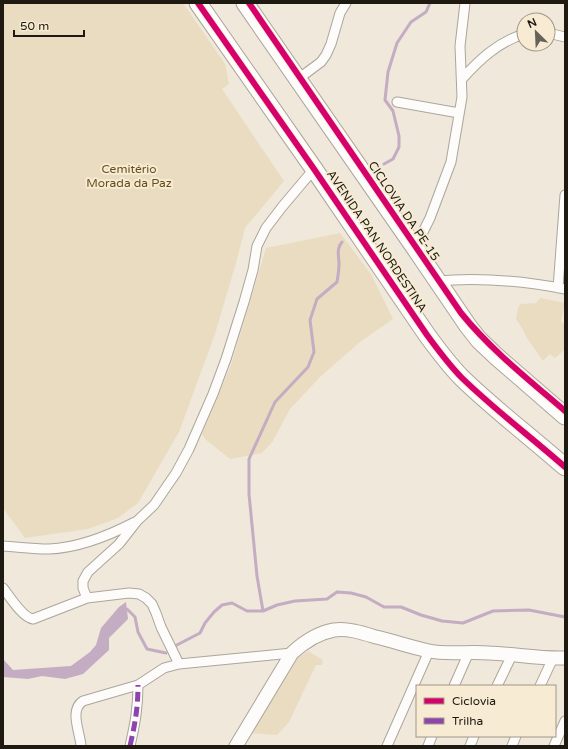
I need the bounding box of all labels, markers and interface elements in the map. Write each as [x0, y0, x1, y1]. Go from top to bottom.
scale bar [14, 12, 84, 38]
north arrow [516, 12, 556, 52]
text: N [525, 16, 539, 31]
text: 50 m [20, 19, 49, 33]
street label: CICLOVIA DA PE-15 [365, 159, 443, 263]
park label: Cemitério Morada da Paz [86, 162, 172, 190]
street label: AVENIDA PAN NORDESTINA [324, 167, 430, 315]
legend [416, 685, 556, 737]
text: Ciclovia [452, 694, 496, 708]
text: Trilha [452, 714, 483, 728]

